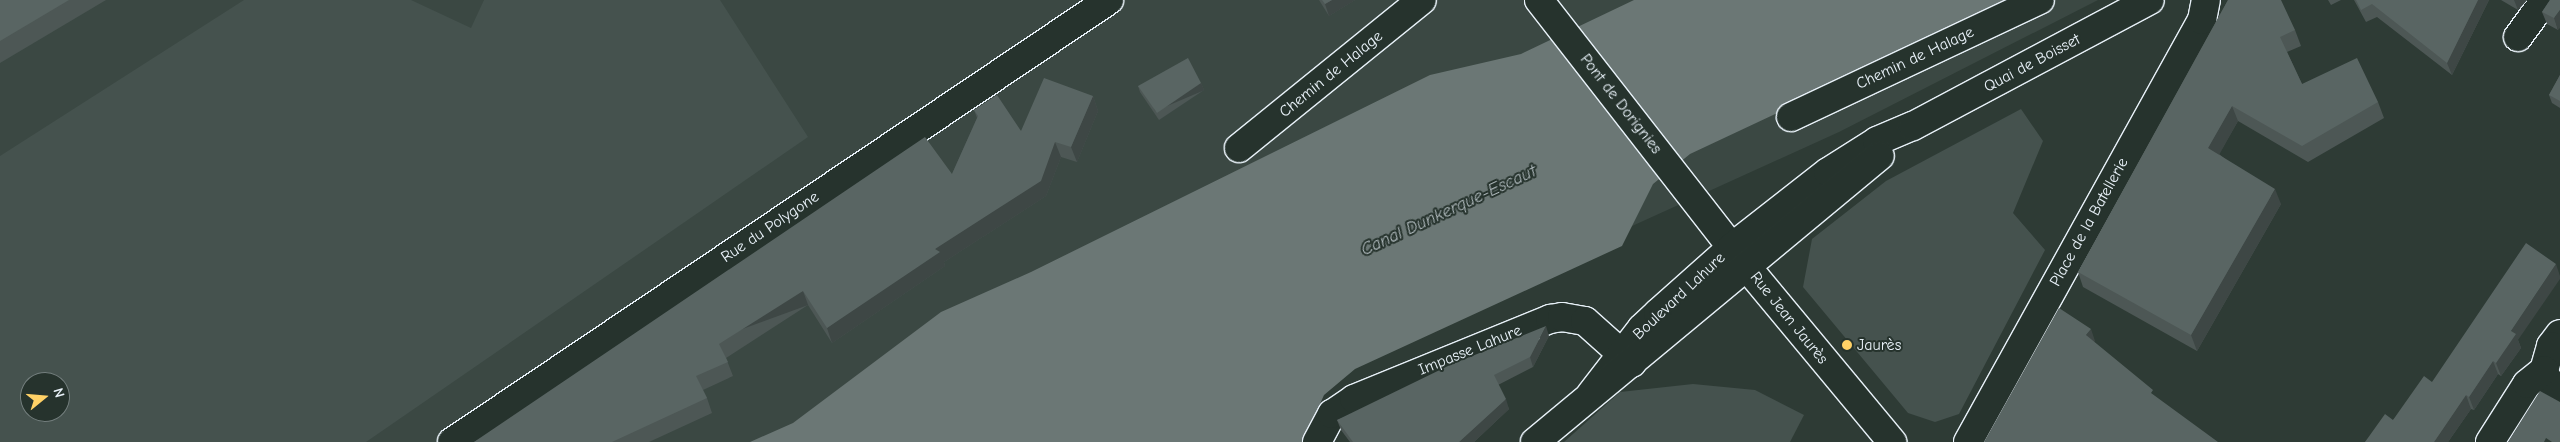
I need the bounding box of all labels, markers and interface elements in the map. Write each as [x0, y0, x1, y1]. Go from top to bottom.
street label: Chemin de Halage [1853, 22, 1977, 94]
street label: Chemin de Halage [1275, 26, 1387, 122]
street label: Quai de Boisset [1980, 30, 2084, 96]
street label: Pont de Dorignies [1576, 50, 1666, 158]
street label: Place de la Batellerie [2046, 154, 2132, 290]
water label: Canal Dunkerque-Escaut [1358, 161, 1540, 261]
street label: Rue du Polygone [717, 187, 823, 267]
street label: Boulevard Lahure [1629, 248, 1729, 344]
street label: Rue Jean Jaurès [1746, 268, 1832, 368]
street label: Impasse Lahure [1416, 321, 1524, 379]
place label: Jaurès [1857, 335, 1901, 355]
marker: Jaurès [1841, 339, 1853, 351]
north arrow [20, 372, 70, 422]
text: N [49, 386, 68, 400]

